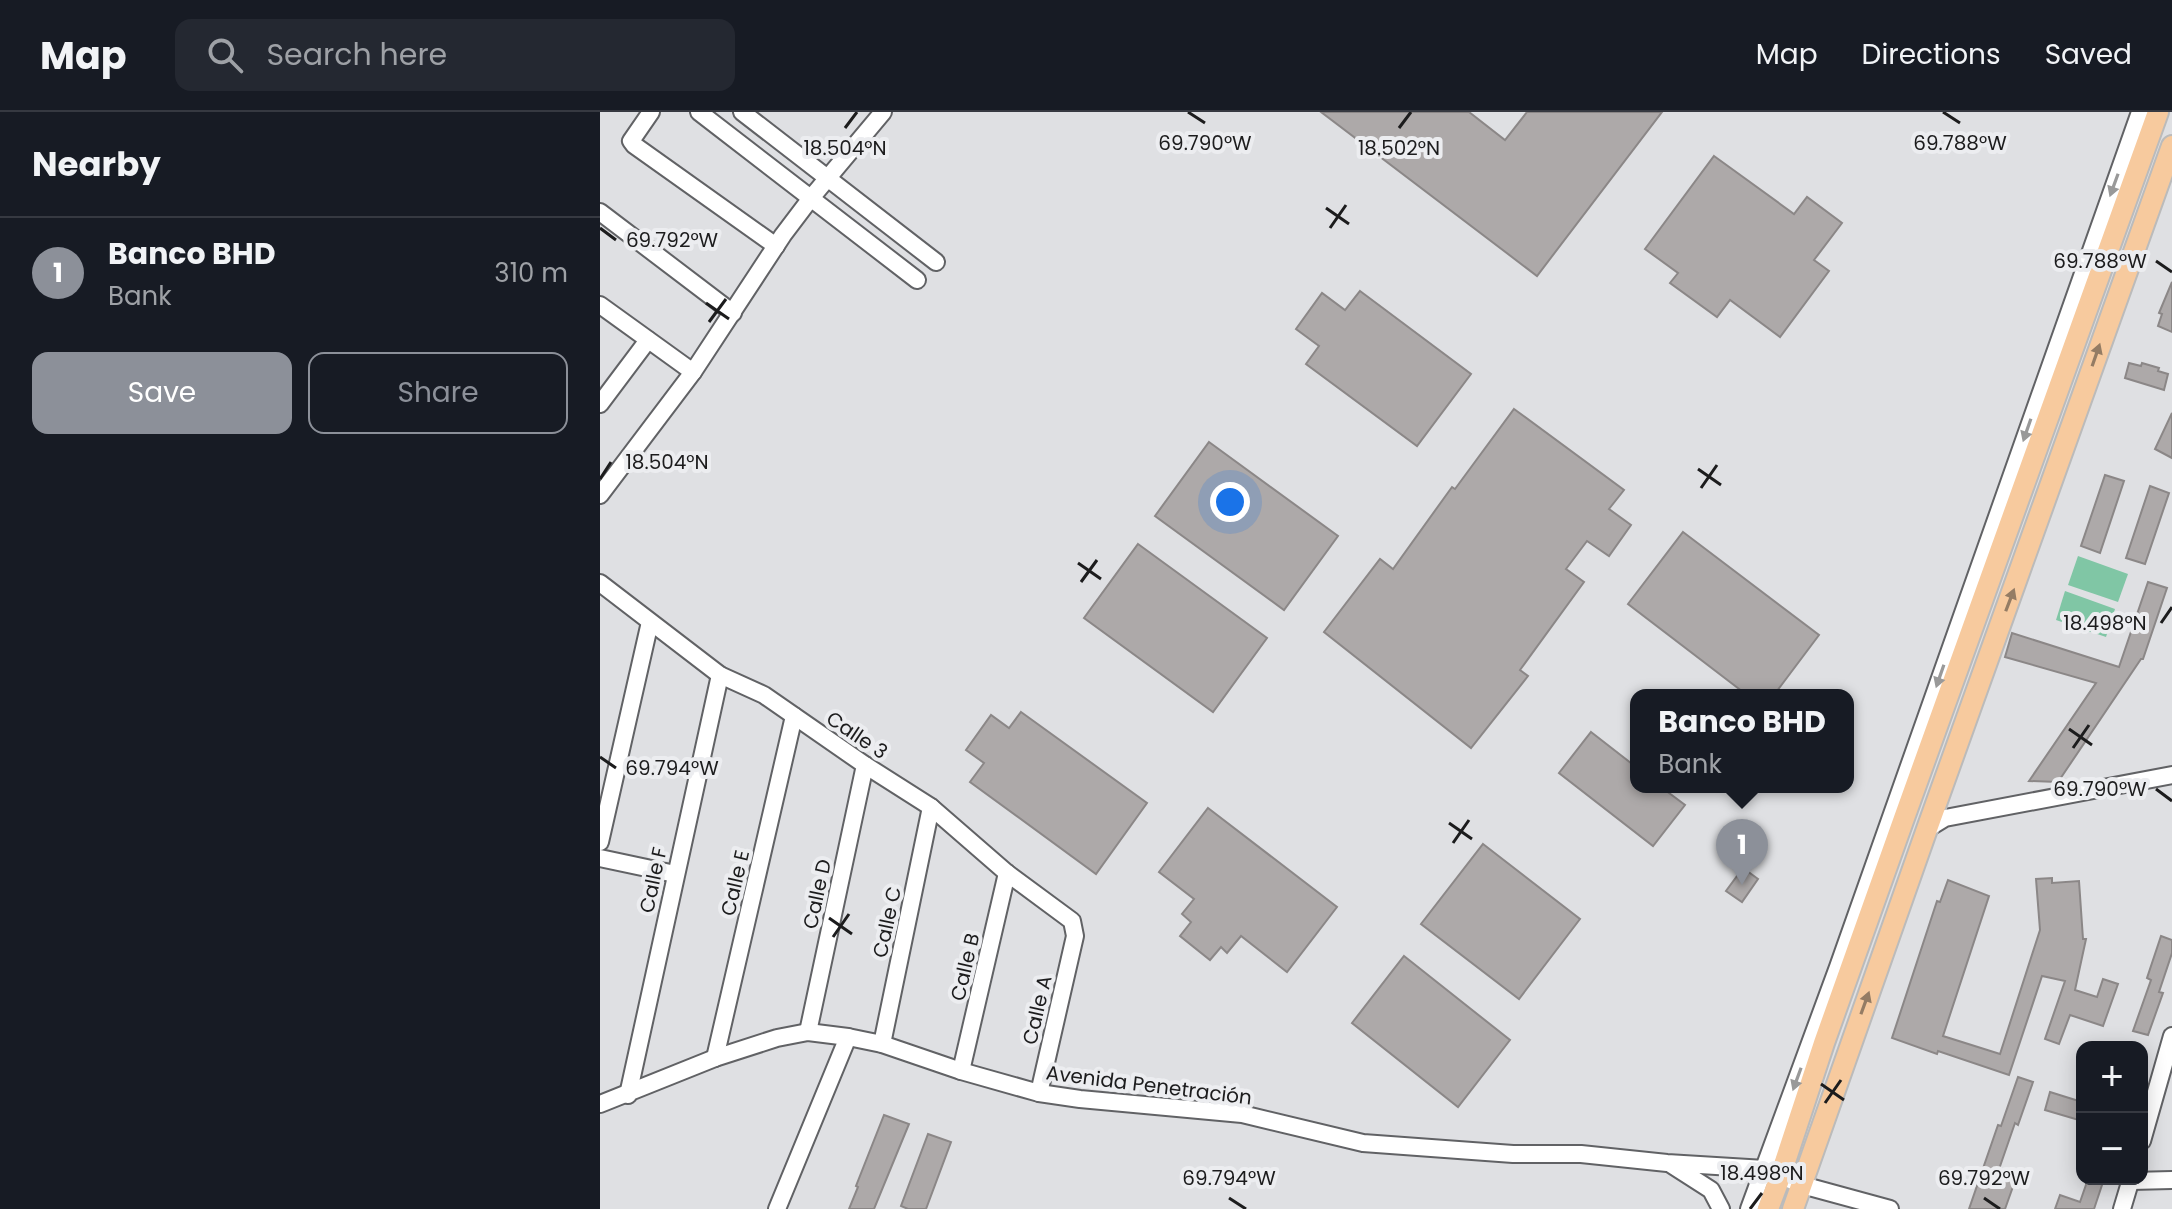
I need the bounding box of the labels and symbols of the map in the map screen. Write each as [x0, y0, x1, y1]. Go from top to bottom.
text: 69.790°W [1158, 129, 1252, 157]
text: 69.788°W [1913, 129, 2007, 157]
text: 18.504°N [803, 134, 887, 162]
text: 18.502°N [1358, 134, 1440, 162]
one-way arrow [2107, 174, 2120, 198]
text: 69.792°W [626, 226, 719, 254]
text: 69.788°W [2053, 247, 2147, 275]
one-way arrow [2090, 343, 2103, 367]
one-way arrow [2020, 419, 2032, 443]
text: 18.504°N [625, 448, 709, 476]
your location [1210, 482, 1250, 522]
one-way arrow [2004, 588, 2017, 612]
text: 18.498°N [2063, 609, 2147, 637]
one-way arrow [1934, 664, 1946, 688]
street label: Calle 3 [821, 704, 893, 766]
text: 69.794°W [625, 754, 719, 782]
text: 69.790°W [2053, 775, 2147, 803]
pin: 1 [1716, 819, 1768, 885]
street label: Calle F [632, 845, 674, 915]
street label: Calle E [714, 847, 756, 919]
street label: Calle D [796, 857, 838, 931]
street label: Calle C [866, 884, 908, 960]
street label: Calle B [944, 930, 986, 1004]
street label: Calle A [1015, 973, 1059, 1047]
one-way arrow [1859, 991, 1872, 1015]
street label: Avenida Penetración [1044, 1058, 1254, 1112]
one-way arrow [1790, 1067, 1803, 1091]
text: 18.498°N [1720, 1159, 1804, 1187]
text: 69.794°W [1182, 1164, 1276, 1192]
text: 69.792°W [1938, 1164, 2031, 1192]

